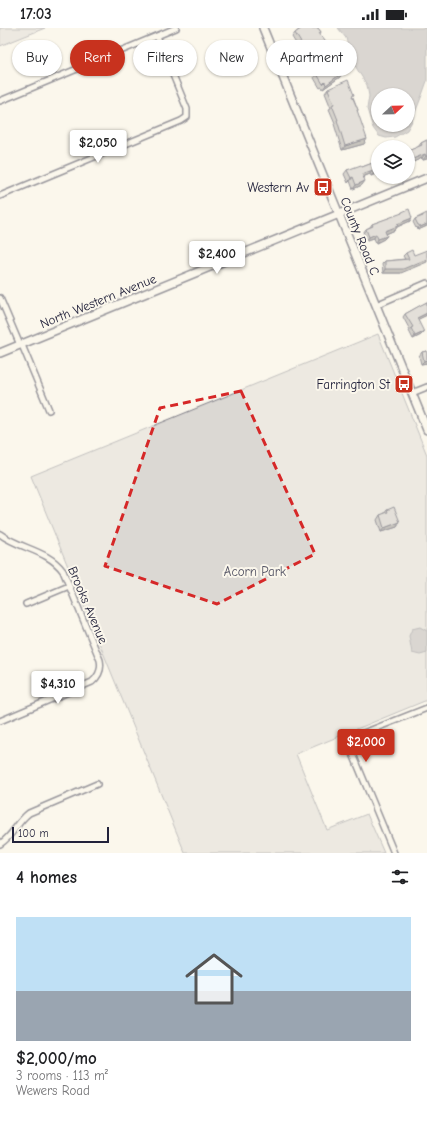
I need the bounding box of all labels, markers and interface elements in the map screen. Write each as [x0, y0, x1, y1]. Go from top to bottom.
text: 17:03 [20, 5, 52, 23]
chip: Buy [12, 40, 62, 76]
chip: Rent [70, 40, 125, 76]
chip: Filters [133, 40, 197, 76]
chip: New [205, 40, 258, 76]
chip: Apartment [266, 40, 357, 76]
north arrow [371, 88, 415, 132]
map controls [371, 88, 415, 184]
pin: $2,050 [65, 130, 131, 164]
text: $2,050 [79, 135, 117, 150]
button: layers [371, 140, 415, 184]
bus stop icon: Western Av [312, 176, 334, 198]
place label: Western Av [247, 180, 310, 195]
street label: County Road C [338, 195, 382, 277]
pin: $2,400 [184, 241, 250, 275]
text: $2,400 [198, 246, 236, 261]
street label: North Western Avenue [38, 271, 159, 331]
bus stop icon: Farrington St [393, 373, 415, 395]
place label: Farrington St [317, 377, 391, 392]
street label: Brooks Avenue [65, 564, 111, 646]
park label: Acorn Park [224, 564, 287, 579]
pin: $4,310 [25, 671, 91, 705]
text: $4,310 [40, 676, 76, 691]
pin: $2,000 [333, 729, 399, 763]
text: $2,000 [346, 734, 386, 749]
scale bar [12, 825, 109, 844]
text: 100 m [18, 827, 49, 840]
icon: filters [389, 866, 411, 888]
text: 4 homes [16, 868, 77, 887]
icon: home [178, 943, 250, 1015]
text: $2,000/mo [16, 1049, 97, 1068]
text: 3 rooms · 113 m² [16, 1068, 108, 1083]
text: Wewers Road [16, 1083, 90, 1098]

